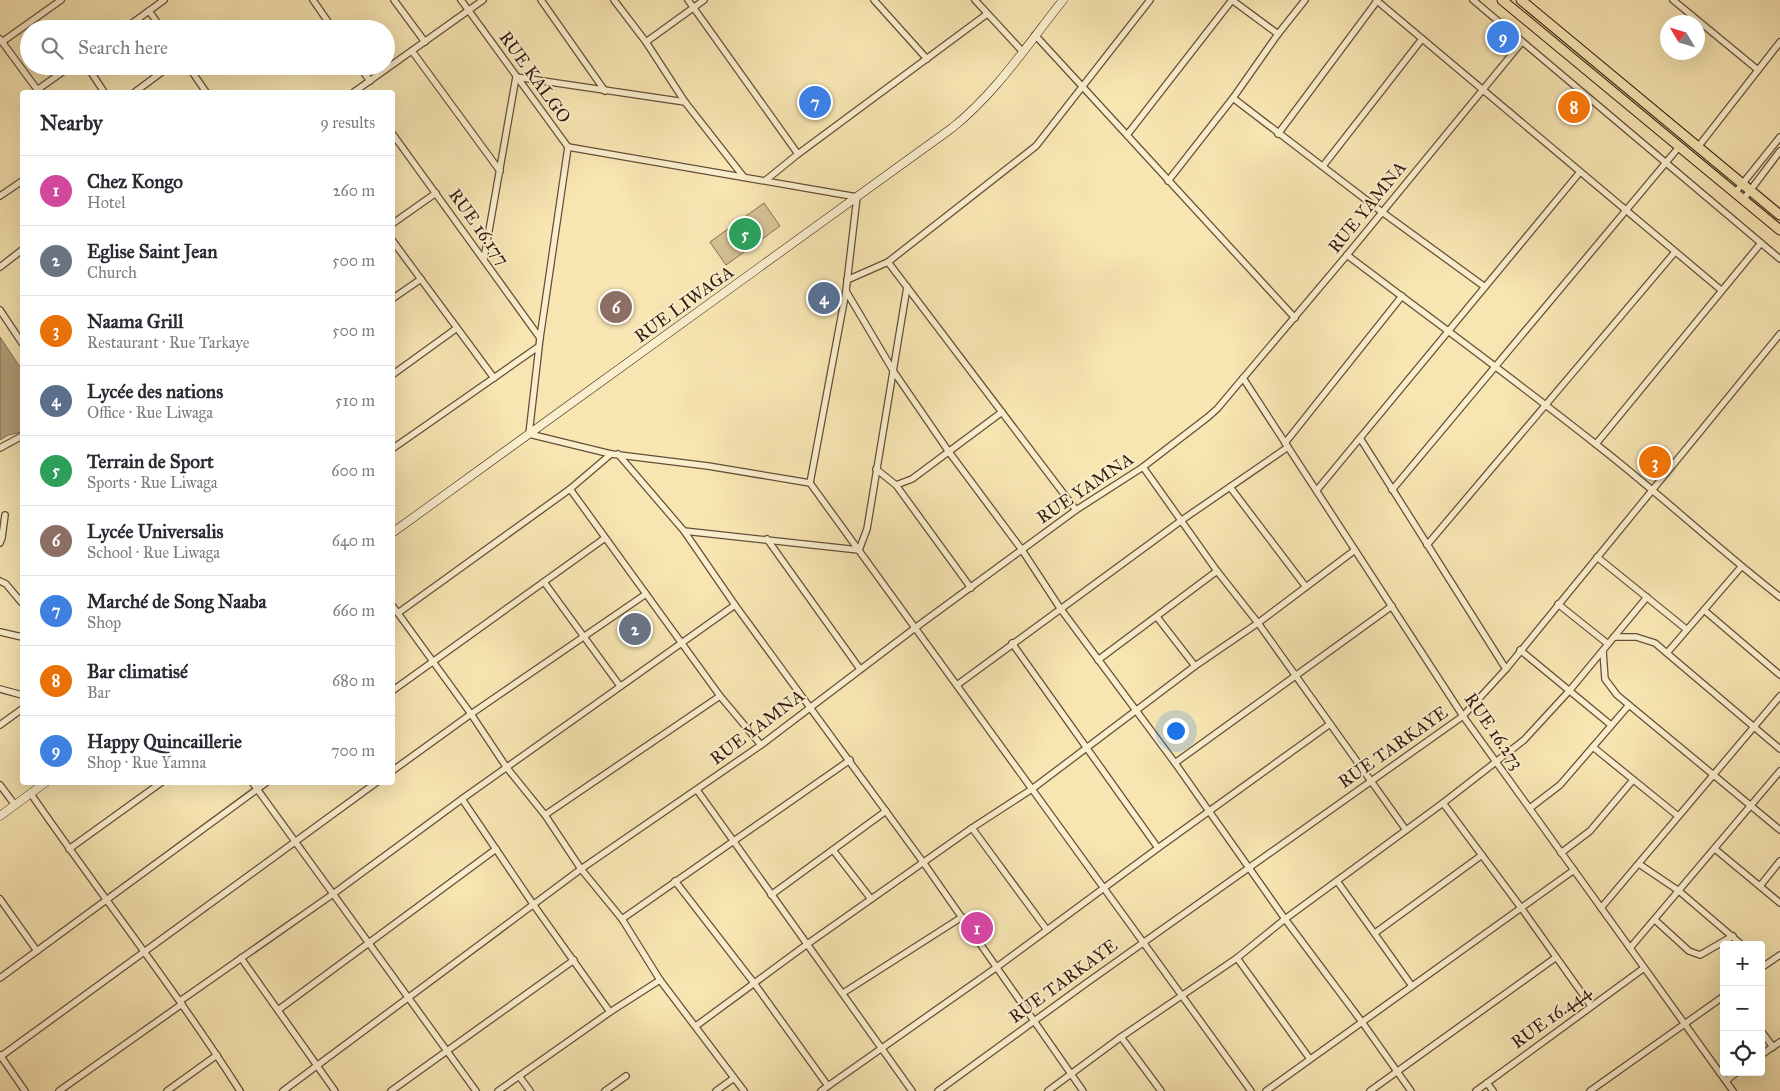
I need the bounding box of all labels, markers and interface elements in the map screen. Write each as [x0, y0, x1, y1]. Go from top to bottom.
north arrow [1660, 15, 1705, 60]
pin: 9 [1487, 18, 1519, 56]
search box [20, 20, 395, 75]
street label: RUE KALGO [494, 27, 576, 127]
icon: search [38, 34, 66, 62]
text: Search here [78, 36, 168, 59]
pin: 7 [799, 83, 831, 121]
pin: 8 [1558, 88, 1590, 126]
text: Nearby [40, 110, 103, 136]
text: 9 results [320, 113, 375, 132]
street label: RUE YAMNA [1323, 157, 1411, 257]
text: Chez Kongo [87, 170, 183, 193]
text: 1 [53, 181, 59, 200]
text: 260 m [333, 181, 375, 200]
street label: RUE 16.177 [444, 184, 514, 270]
text: Hotel [87, 193, 125, 212]
pin: 5 [729, 215, 761, 253]
text: Eglise Saint Jean [87, 240, 218, 263]
text: 2 [52, 251, 60, 270]
text: 500 m [332, 251, 375, 270]
street label: RUE LIWAGA [630, 261, 738, 347]
text: Church [87, 263, 137, 282]
pin: 4 [808, 279, 840, 317]
pin: 6 [600, 288, 632, 326]
text: Naama Grill [87, 310, 183, 333]
text: 3 [53, 321, 59, 340]
text: 500 m [332, 321, 375, 340]
text: Restaurant · Rue Tarkaye [87, 333, 249, 352]
text: Lycée des nations [87, 380, 223, 403]
text: 4 [52, 391, 60, 410]
text: 510 m [335, 391, 375, 410]
text: Office · Rue Liwaga [87, 403, 213, 422]
pin: 3 [1639, 443, 1671, 481]
street label: RUE YAMNA [1032, 448, 1138, 528]
text: Terrain de Sport [87, 450, 214, 473]
text: 5 [52, 461, 60, 480]
text: 600 m [331, 461, 375, 480]
text: Sports · Rue Liwaga [87, 473, 217, 492]
text: Lycée Universalis [87, 520, 224, 543]
text: 6 [52, 531, 60, 550]
text: 640 m [332, 531, 375, 550]
text: School · Rue Liwaga [87, 543, 220, 562]
text: Marché de Song Naaba [87, 590, 267, 613]
text: 7 [52, 601, 60, 620]
text: 660 m [332, 601, 375, 620]
pin: 2 [619, 610, 651, 648]
text: Shop [87, 613, 121, 632]
text: Bar climatisé [87, 660, 188, 683]
text: 8 [52, 671, 60, 690]
text: 680 m [332, 671, 375, 690]
text: Bar [87, 683, 110, 702]
street label: RUE YAMNA [706, 684, 808, 770]
street label: RUE 16.273 [1460, 689, 1528, 773]
street label: RUE TARKAYE [1334, 701, 1452, 793]
your location [1163, 718, 1189, 744]
text: Happy Quincaillerie [87, 730, 242, 753]
text: 9 [52, 741, 60, 760]
text: 700 m [331, 741, 375, 760]
text: Shop · Rue Yamna [87, 753, 206, 772]
pin: 1 [961, 909, 993, 947]
street label: RUE TARKAYE [1004, 934, 1122, 1028]
map controls [1720, 941, 1765, 1076]
button: + [1720, 941, 1765, 986]
street label: RUE 16.444 [1507, 980, 1596, 1053]
button: − [1720, 986, 1765, 1031]
button: locate [1720, 1031, 1765, 1076]

